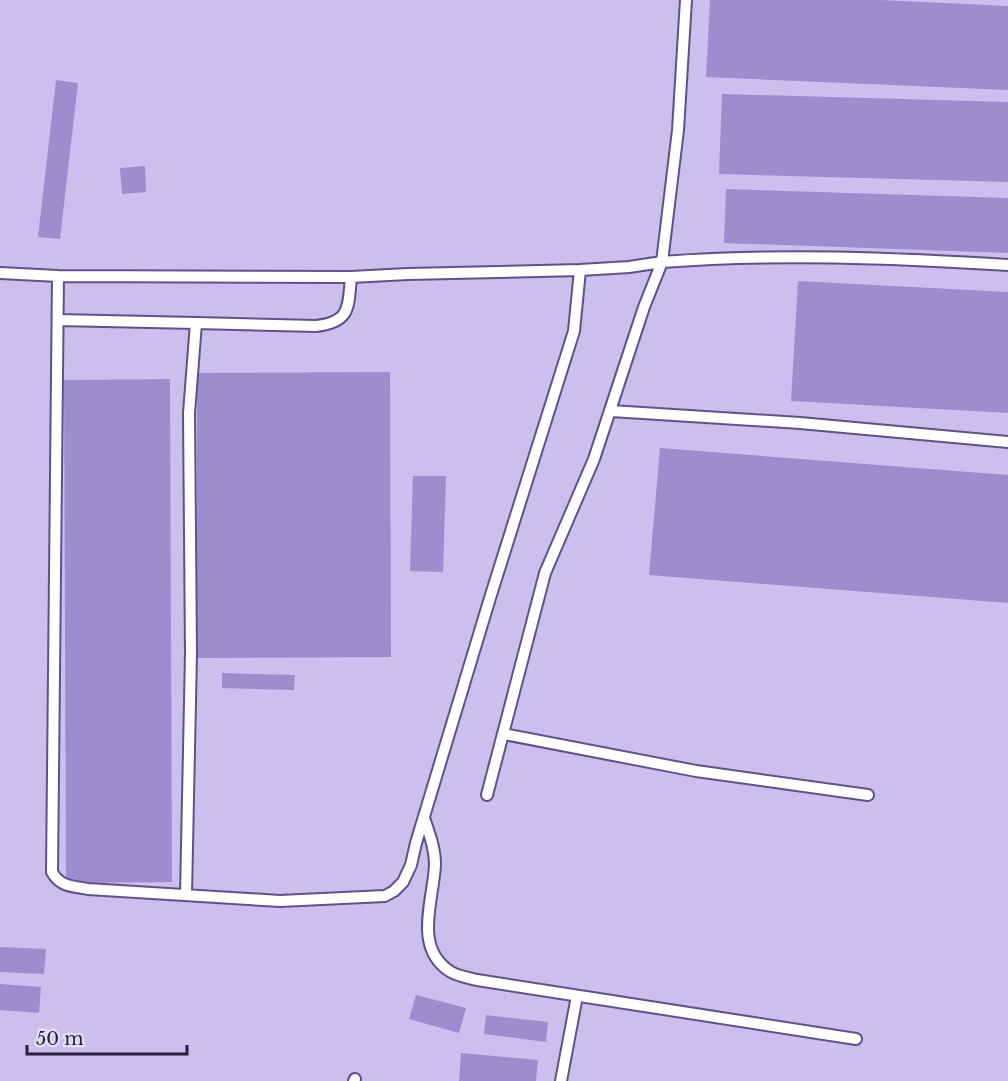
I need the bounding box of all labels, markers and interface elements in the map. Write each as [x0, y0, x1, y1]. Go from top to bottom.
scale bar [27, 1018, 188, 1056]
text: 50 m [36, 1028, 84, 1050]

